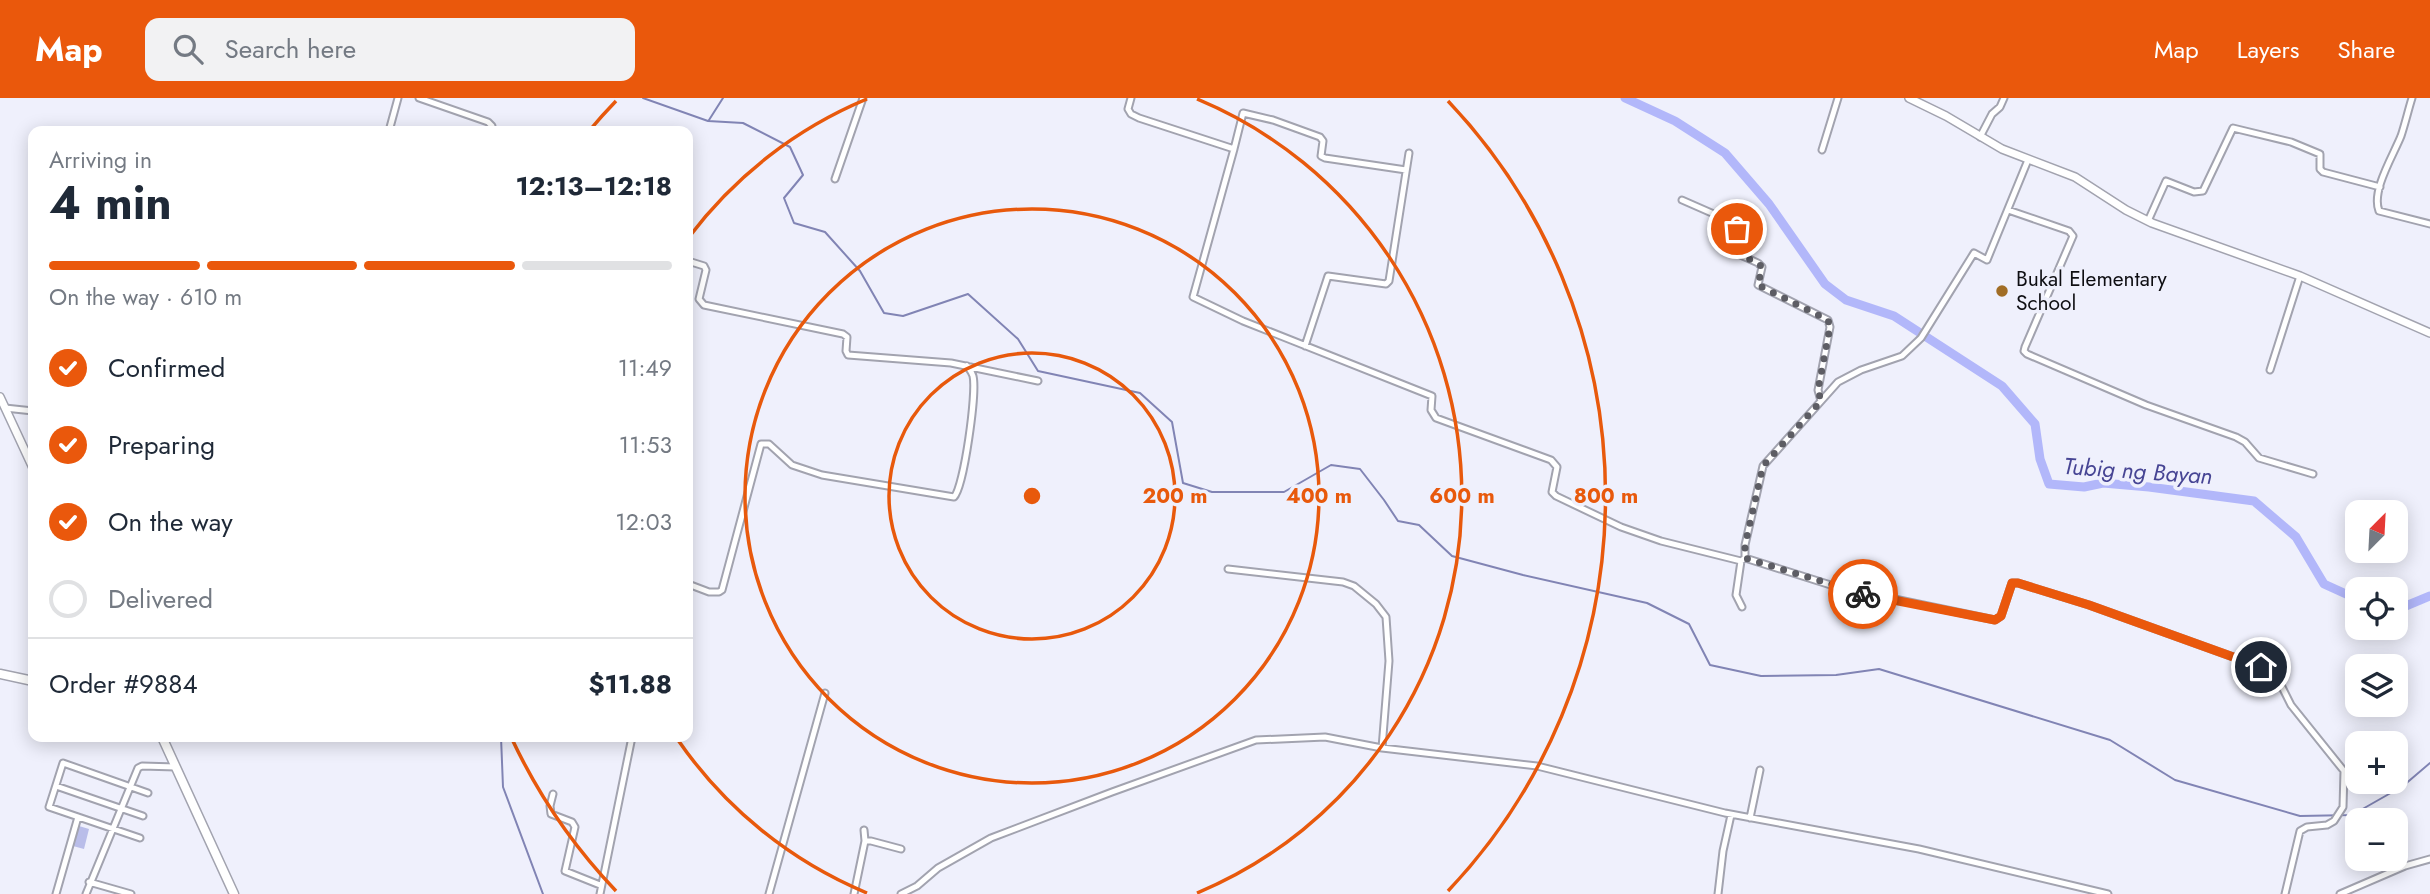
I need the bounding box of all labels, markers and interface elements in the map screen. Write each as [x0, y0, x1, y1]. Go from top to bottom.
search box [145, 18, 635, 81]
text: Map [35, 26, 103, 73]
icon: search [169, 30, 207, 68]
text: Search here [225, 30, 356, 68]
text: Map [2154, 32, 2199, 67]
text: Layers [2237, 32, 2299, 67]
text: Share [2337, 32, 2395, 67]
text: Arriving in [49, 143, 152, 177]
text: 12:13–12:18 [515, 167, 672, 205]
text: 4 min [49, 170, 172, 236]
pin [1707, 199, 1767, 259]
icon: bag [1718, 210, 1756, 248]
place label: Bukal Elementary School [2016, 264, 2168, 318]
text: On the way · 610 m [49, 280, 242, 314]
marker: Bukal Elementary School [1994, 283, 2010, 299]
icon: check [49, 349, 87, 387]
text: Confirmed [108, 349, 225, 387]
text: 11:49 [618, 351, 672, 385]
icon: check [49, 426, 87, 464]
text: Preparing [108, 426, 215, 464]
text: 11:53 [619, 428, 672, 462]
water label: Tubig ng Bayan [2062, 449, 2214, 493]
text: 200 m [1142, 481, 1208, 511]
text: 400 m [1286, 481, 1352, 511]
text: 600 m [1429, 481, 1495, 511]
text: 800 m [1574, 481, 1638, 511]
centre of rings [1020, 484, 1044, 508]
north arrow [2345, 500, 2408, 564]
map controls [2345, 500, 2408, 871]
icon: check [49, 503, 87, 541]
text: On the way [108, 503, 233, 541]
text: 12:03 [615, 505, 672, 539]
courier [1828, 559, 1898, 629]
icon: bike [1844, 575, 1882, 613]
button: locate [2345, 577, 2408, 640]
text: Delivered [108, 580, 213, 618]
pin [2231, 637, 2291, 697]
icon: home [2242, 648, 2280, 686]
button: layers [2345, 654, 2408, 717]
text: Order #9884 [49, 665, 198, 703]
text: $11.88 [588, 665, 672, 703]
button: + [2345, 731, 2408, 794]
button: − [2345, 808, 2408, 871]

